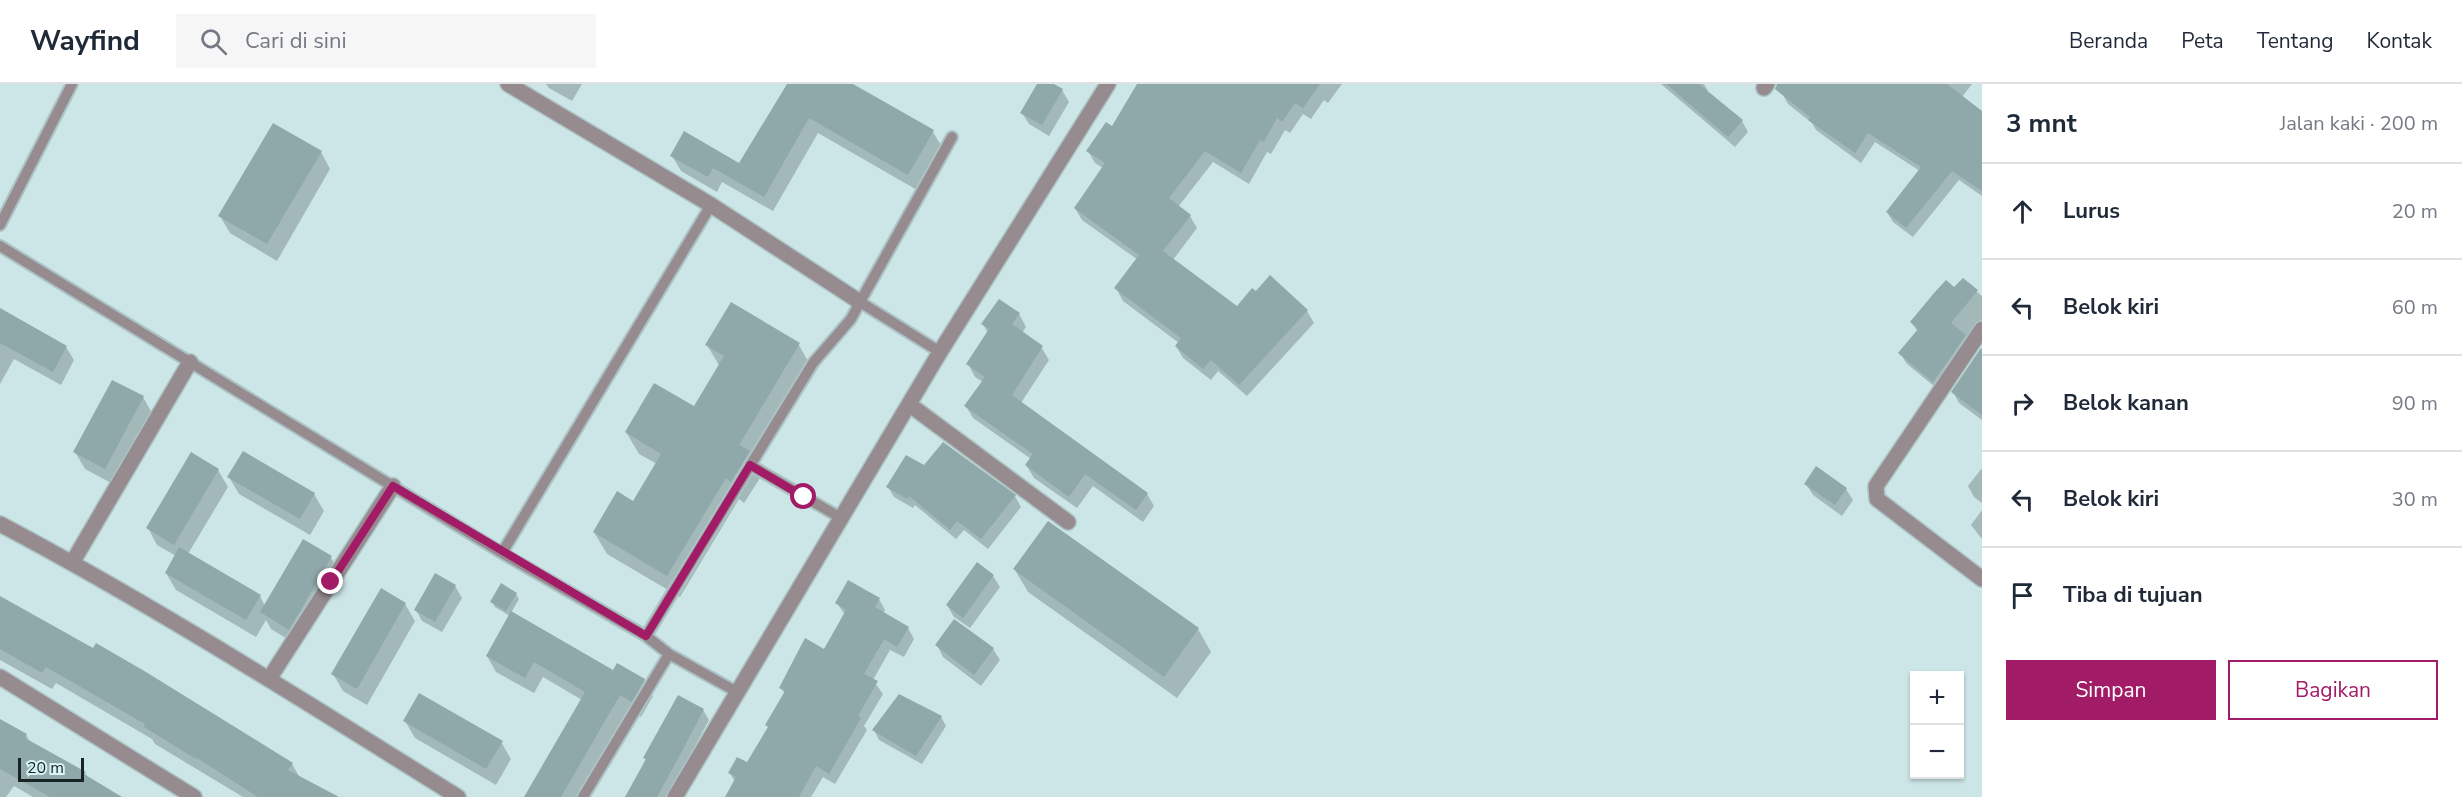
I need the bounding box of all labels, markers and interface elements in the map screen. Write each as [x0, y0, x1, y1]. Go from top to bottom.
search box [176, 14, 596, 68]
text: Wayfind [30, 22, 140, 60]
icon: search [197, 25, 230, 58]
text: Cari di sini [245, 26, 347, 56]
text: Beranda [2069, 27, 2148, 55]
text: Peta [2181, 27, 2224, 55]
text: Tentang [2257, 27, 2334, 55]
text: Kontak [2367, 27, 2432, 55]
text: 3 mnt [2006, 106, 2077, 141]
text: Jalan kaki · 200 m [2280, 110, 2438, 137]
icon: ahead [2006, 195, 2039, 228]
text: Lurus [2063, 196, 2120, 226]
text: 20 m [2392, 198, 2438, 225]
icon: left [2006, 291, 2039, 324]
text: Belok kiri [2063, 292, 2159, 322]
text: 60 m [2392, 294, 2438, 321]
icon: right [2006, 387, 2039, 420]
text: Belok kanan [2063, 388, 2189, 418]
text: 90 m [2392, 390, 2438, 417]
route start [790, 483, 816, 509]
icon: left [2006, 483, 2039, 516]
text: Belok kiri [2063, 484, 2159, 514]
text: 30 m [2392, 486, 2438, 513]
route end [317, 568, 343, 594]
icon: arrive [2006, 579, 2039, 612]
text: Tiba di tujuan [2063, 580, 2203, 610]
button: Simpan [2006, 660, 2216, 720]
button: Bagikan [2228, 660, 2438, 720]
map controls [1910, 671, 1964, 779]
button: + [1910, 671, 1964, 725]
button: − [1910, 725, 1964, 779]
scale bar [18, 755, 84, 782]
text: 20 m [27, 757, 64, 779]

